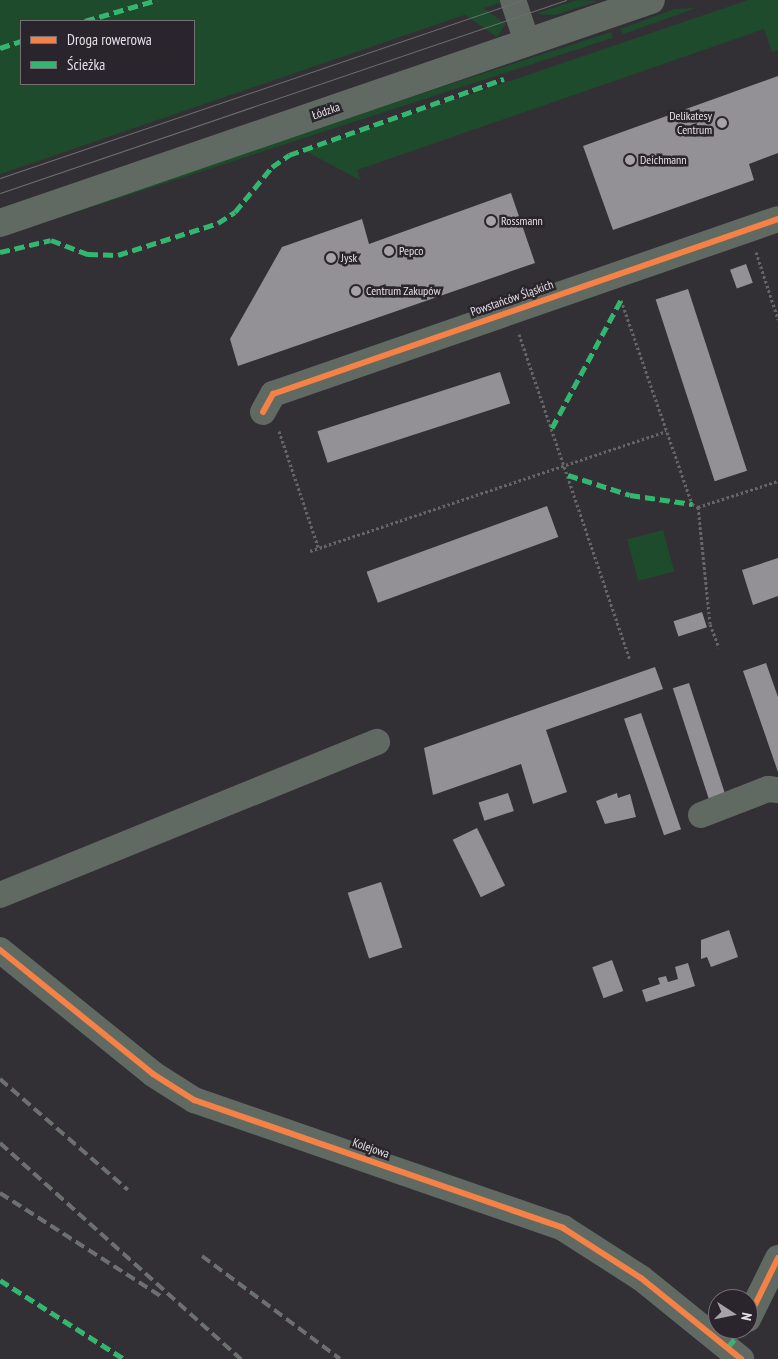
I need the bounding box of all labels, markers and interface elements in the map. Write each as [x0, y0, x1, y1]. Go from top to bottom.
legend [20, 20, 195, 85]
text: Droga rowerowa [67, 30, 152, 49]
text: Ścieżka [67, 55, 105, 74]
street label: Łódzka [310, 100, 342, 122]
place label: Delikatesy Centrum [669, 109, 712, 137]
marker: Delikatesy Centrum [716, 117, 728, 129]
place label: Deichmann [640, 153, 687, 167]
marker: Deichmann [624, 154, 636, 166]
place label: Rossmann [501, 214, 543, 228]
marker: Rossmann [485, 215, 497, 227]
place label: Pepco [399, 244, 423, 258]
marker: Pepco [383, 245, 395, 257]
place label: Jysk [341, 251, 357, 265]
marker: Jysk [325, 252, 337, 264]
street label: Powstańców Śląskich [469, 277, 555, 319]
place label: Centrum Zakupów [366, 284, 441, 298]
marker: Centrum Zakupów [350, 285, 362, 297]
street label: Kolejowa [351, 1135, 391, 1161]
north arrow [708, 1289, 758, 1339]
text: N [737, 1311, 756, 1322]

